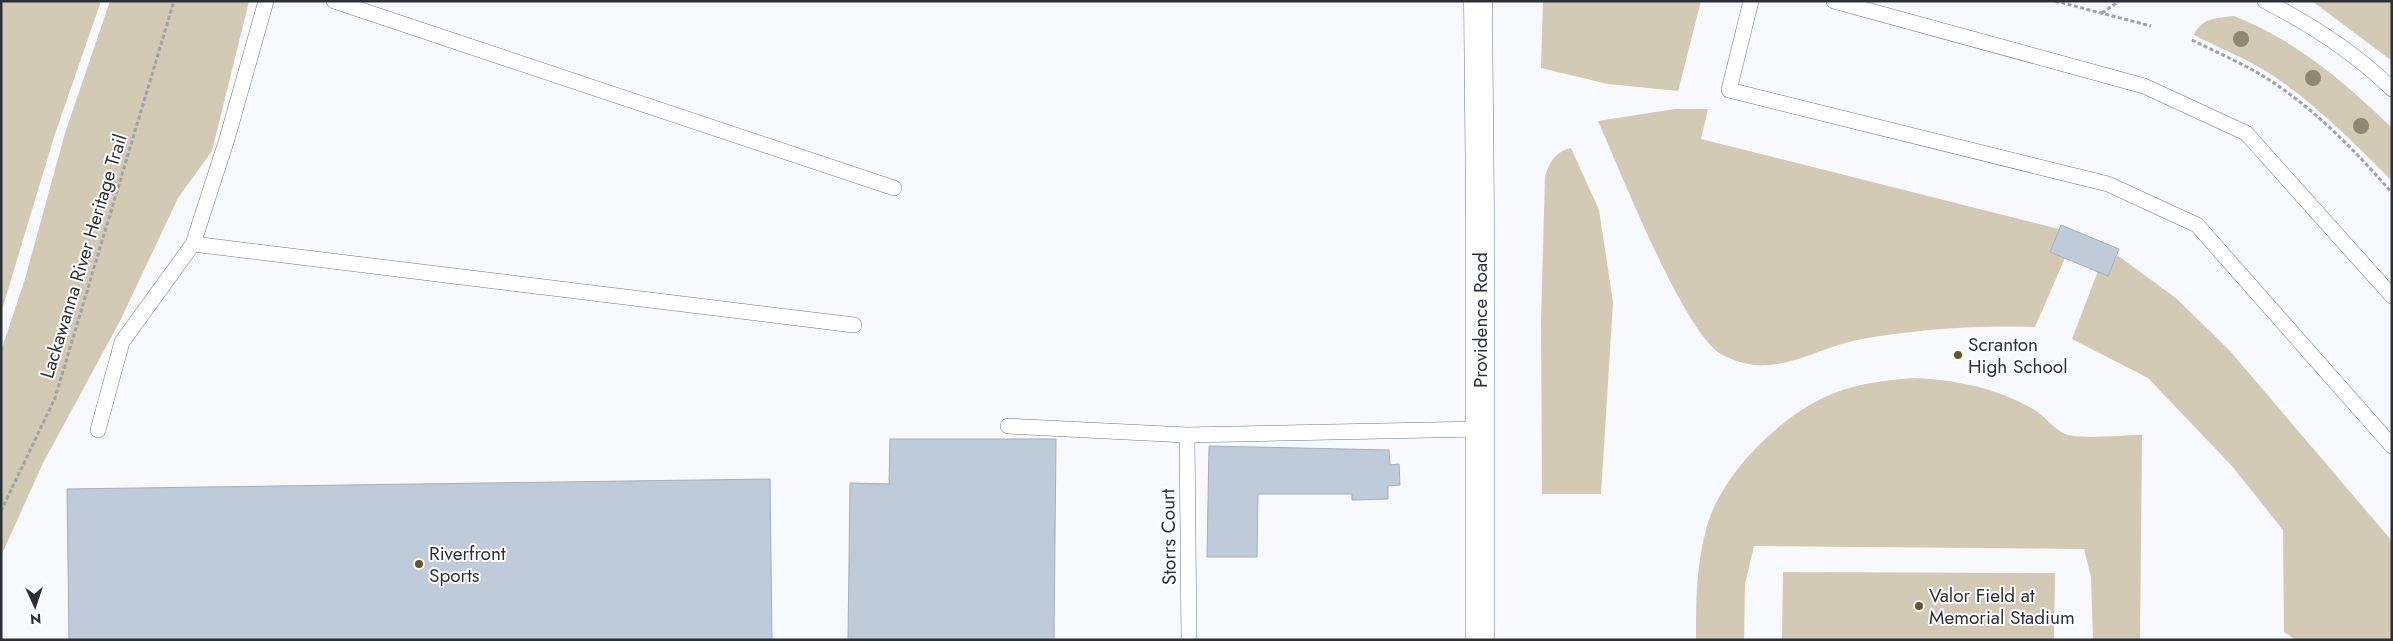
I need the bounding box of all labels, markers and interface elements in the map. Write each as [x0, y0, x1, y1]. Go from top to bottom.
street label: Lackawanna River Heritage Trail [33, 131, 133, 381]
street label: Providence Road [1467, 252, 1494, 388]
place label: Scranton High School [1968, 331, 2068, 380]
marker: Scranton High School [1952, 349, 1964, 361]
street label: Storrs Court [1154, 488, 1183, 585]
place label: Riverfront Sports [429, 540, 506, 589]
marker: Riverfront Sports [413, 558, 425, 570]
north arrow [10, 581, 60, 631]
place label: Valor Field at Memorial Stadium [1929, 582, 2075, 631]
marker: Valor Field at Memorial Stadium [1913, 600, 1925, 612]
text: N [30, 609, 42, 629]

